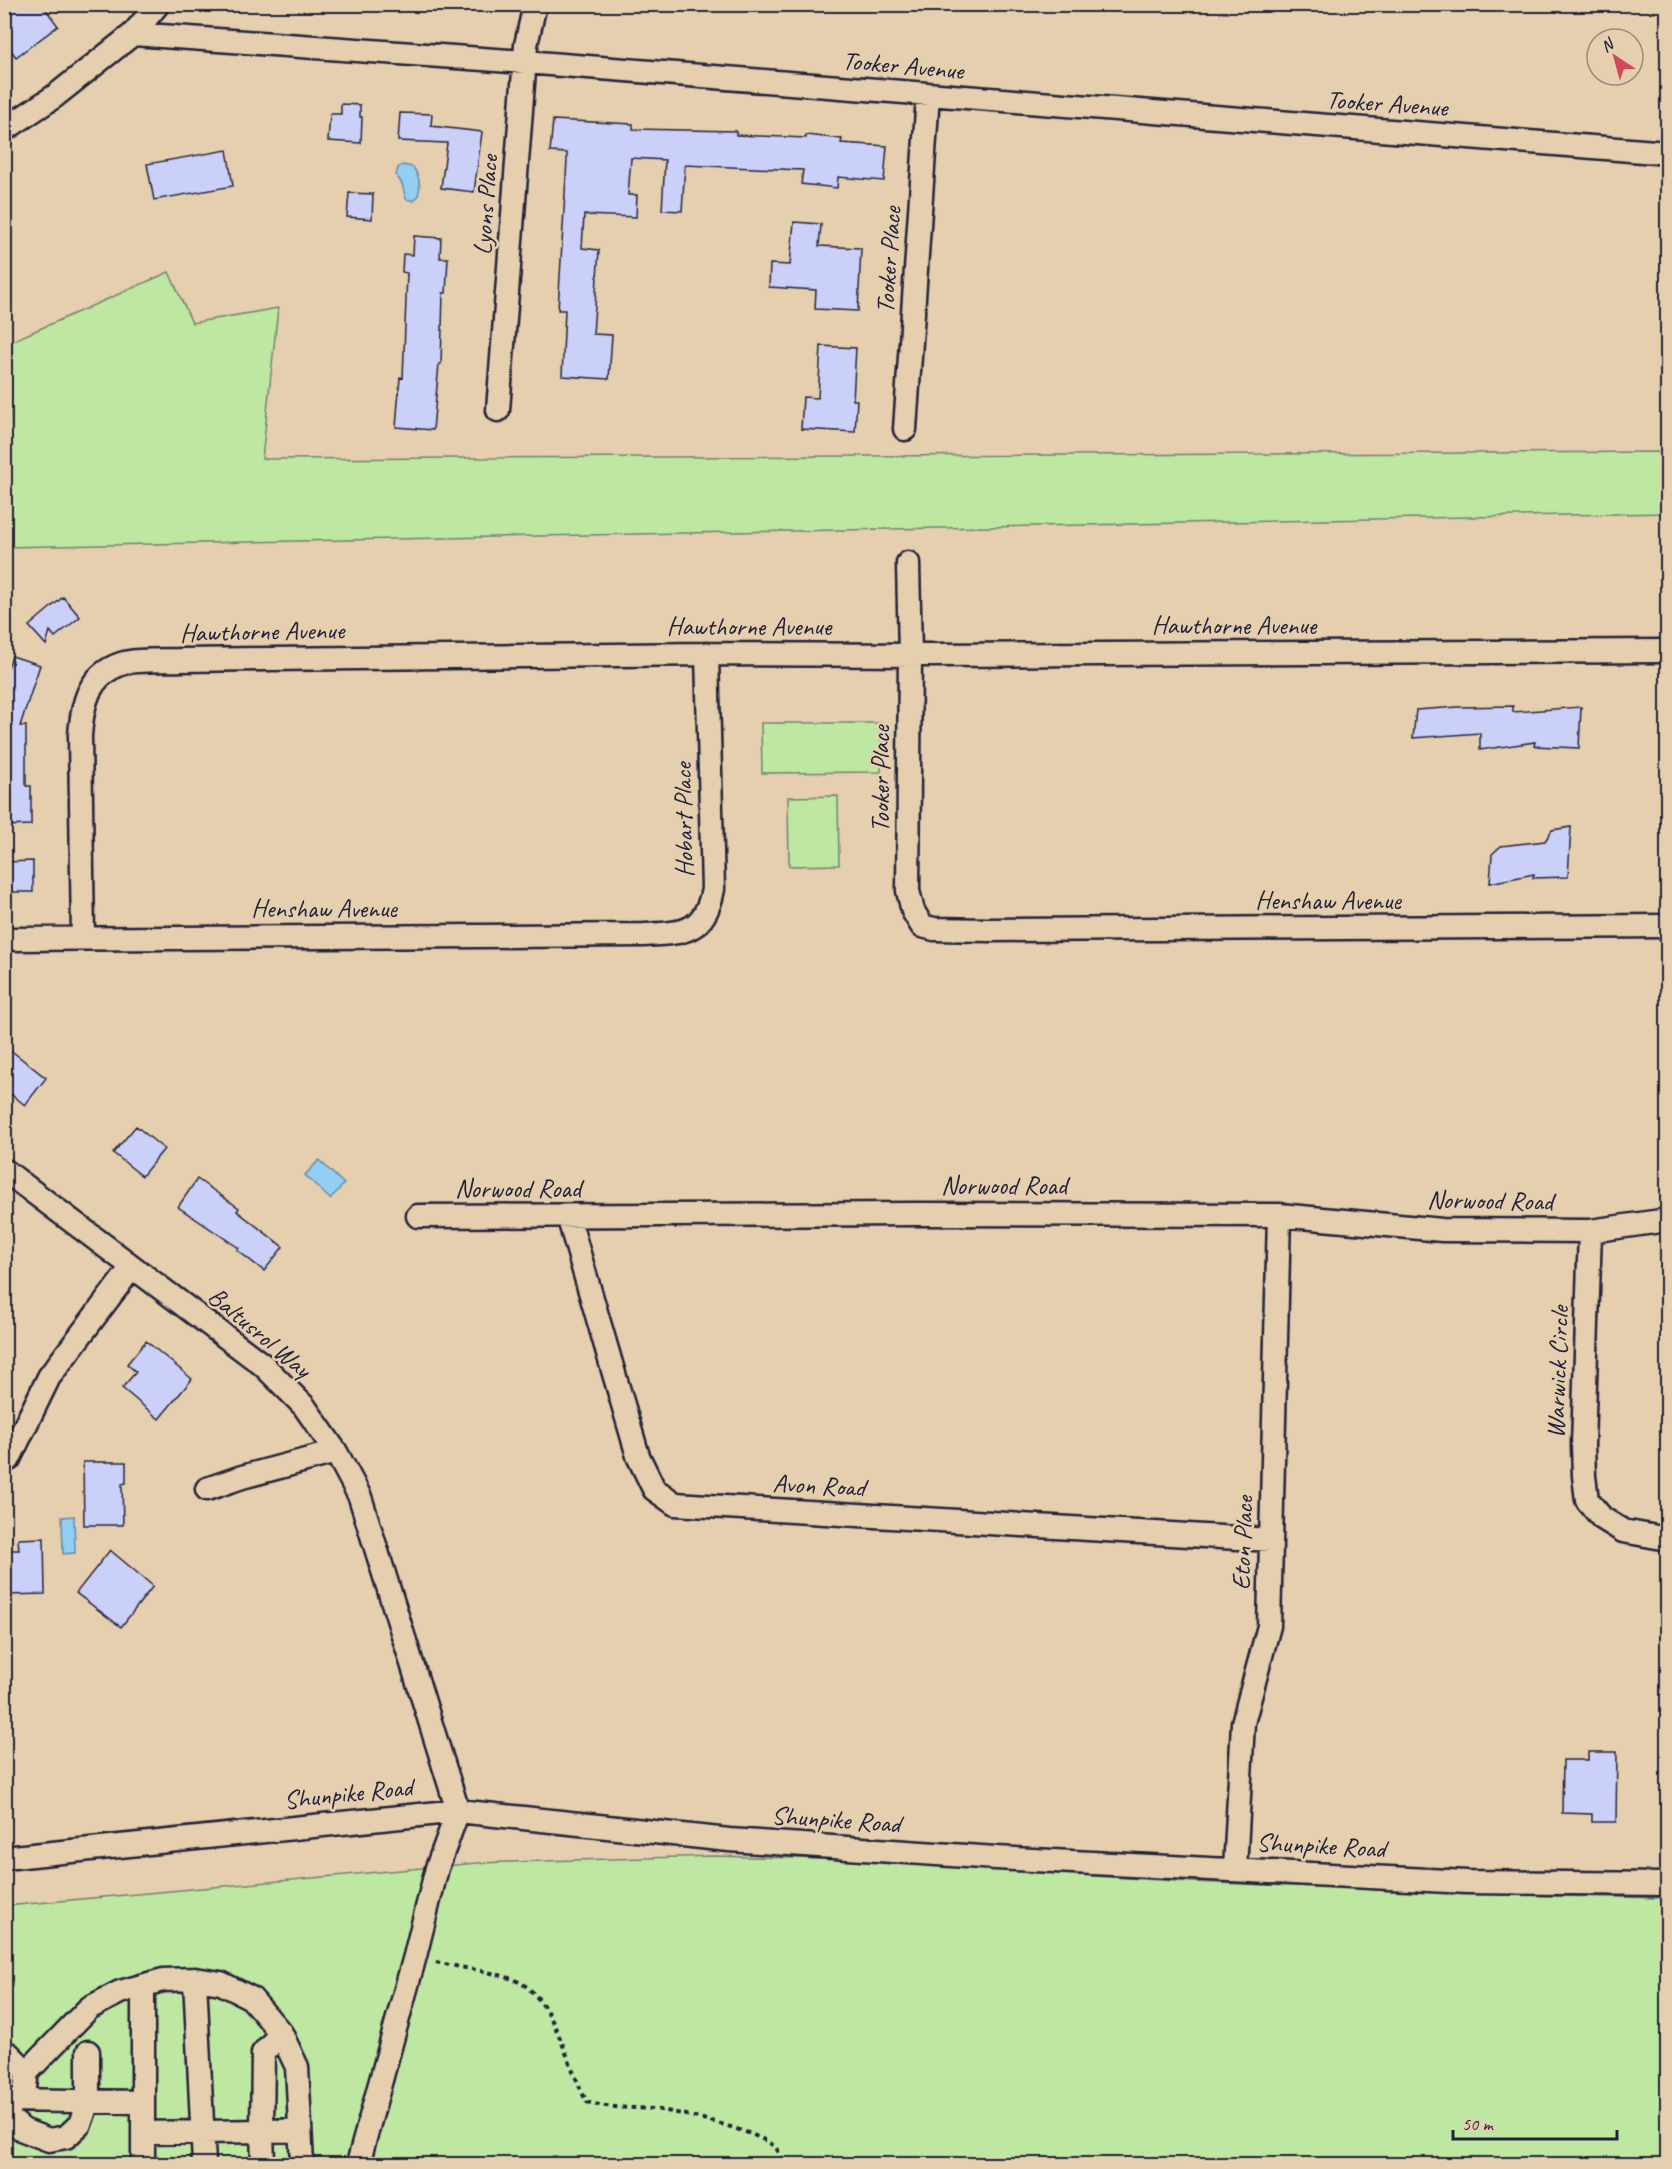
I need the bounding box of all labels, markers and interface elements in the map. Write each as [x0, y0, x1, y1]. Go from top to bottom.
north arrow [1585, 27, 1645, 87]
text: N [1597, 33, 1619, 57]
street label: Tooker Avenue [841, 44, 966, 87]
street label: Tooker Avenue [1325, 83, 1450, 124]
street label: Lyons Place [466, 152, 506, 256]
street label: Tooker Place [868, 204, 909, 315]
street label: Hawthorne Avenue [1152, 609, 1318, 642]
street label: Hawthorne Avenue [667, 610, 833, 643]
street label: Hawthorne Avenue [180, 614, 346, 649]
street label: Tooker Place [864, 724, 897, 833]
street label: Hobart Place [666, 760, 701, 878]
street label: Henshaw Avenue [1255, 884, 1402, 917]
street label: Henshaw Avenue [251, 892, 398, 925]
street label: Norwood Road [941, 1169, 1071, 1202]
street label: Norwood Road [455, 1172, 585, 1205]
street label: Norwood Road [1427, 1183, 1557, 1218]
street label: Baltusrol Way [201, 1280, 320, 1386]
street label: Warwick Circle [1539, 1303, 1576, 1439]
street label: Avon Road [772, 1467, 870, 1505]
street label: Eton Place [1224, 1494, 1261, 1591]
street label: Shunpike Road [282, 1770, 418, 1817]
street label: Shunpike Road [770, 1799, 905, 1841]
street label: Shunpike Road [1256, 1826, 1390, 1866]
scale bar [1453, 2103, 1616, 2141]
text: 50 m [1462, 2113, 1495, 2135]

